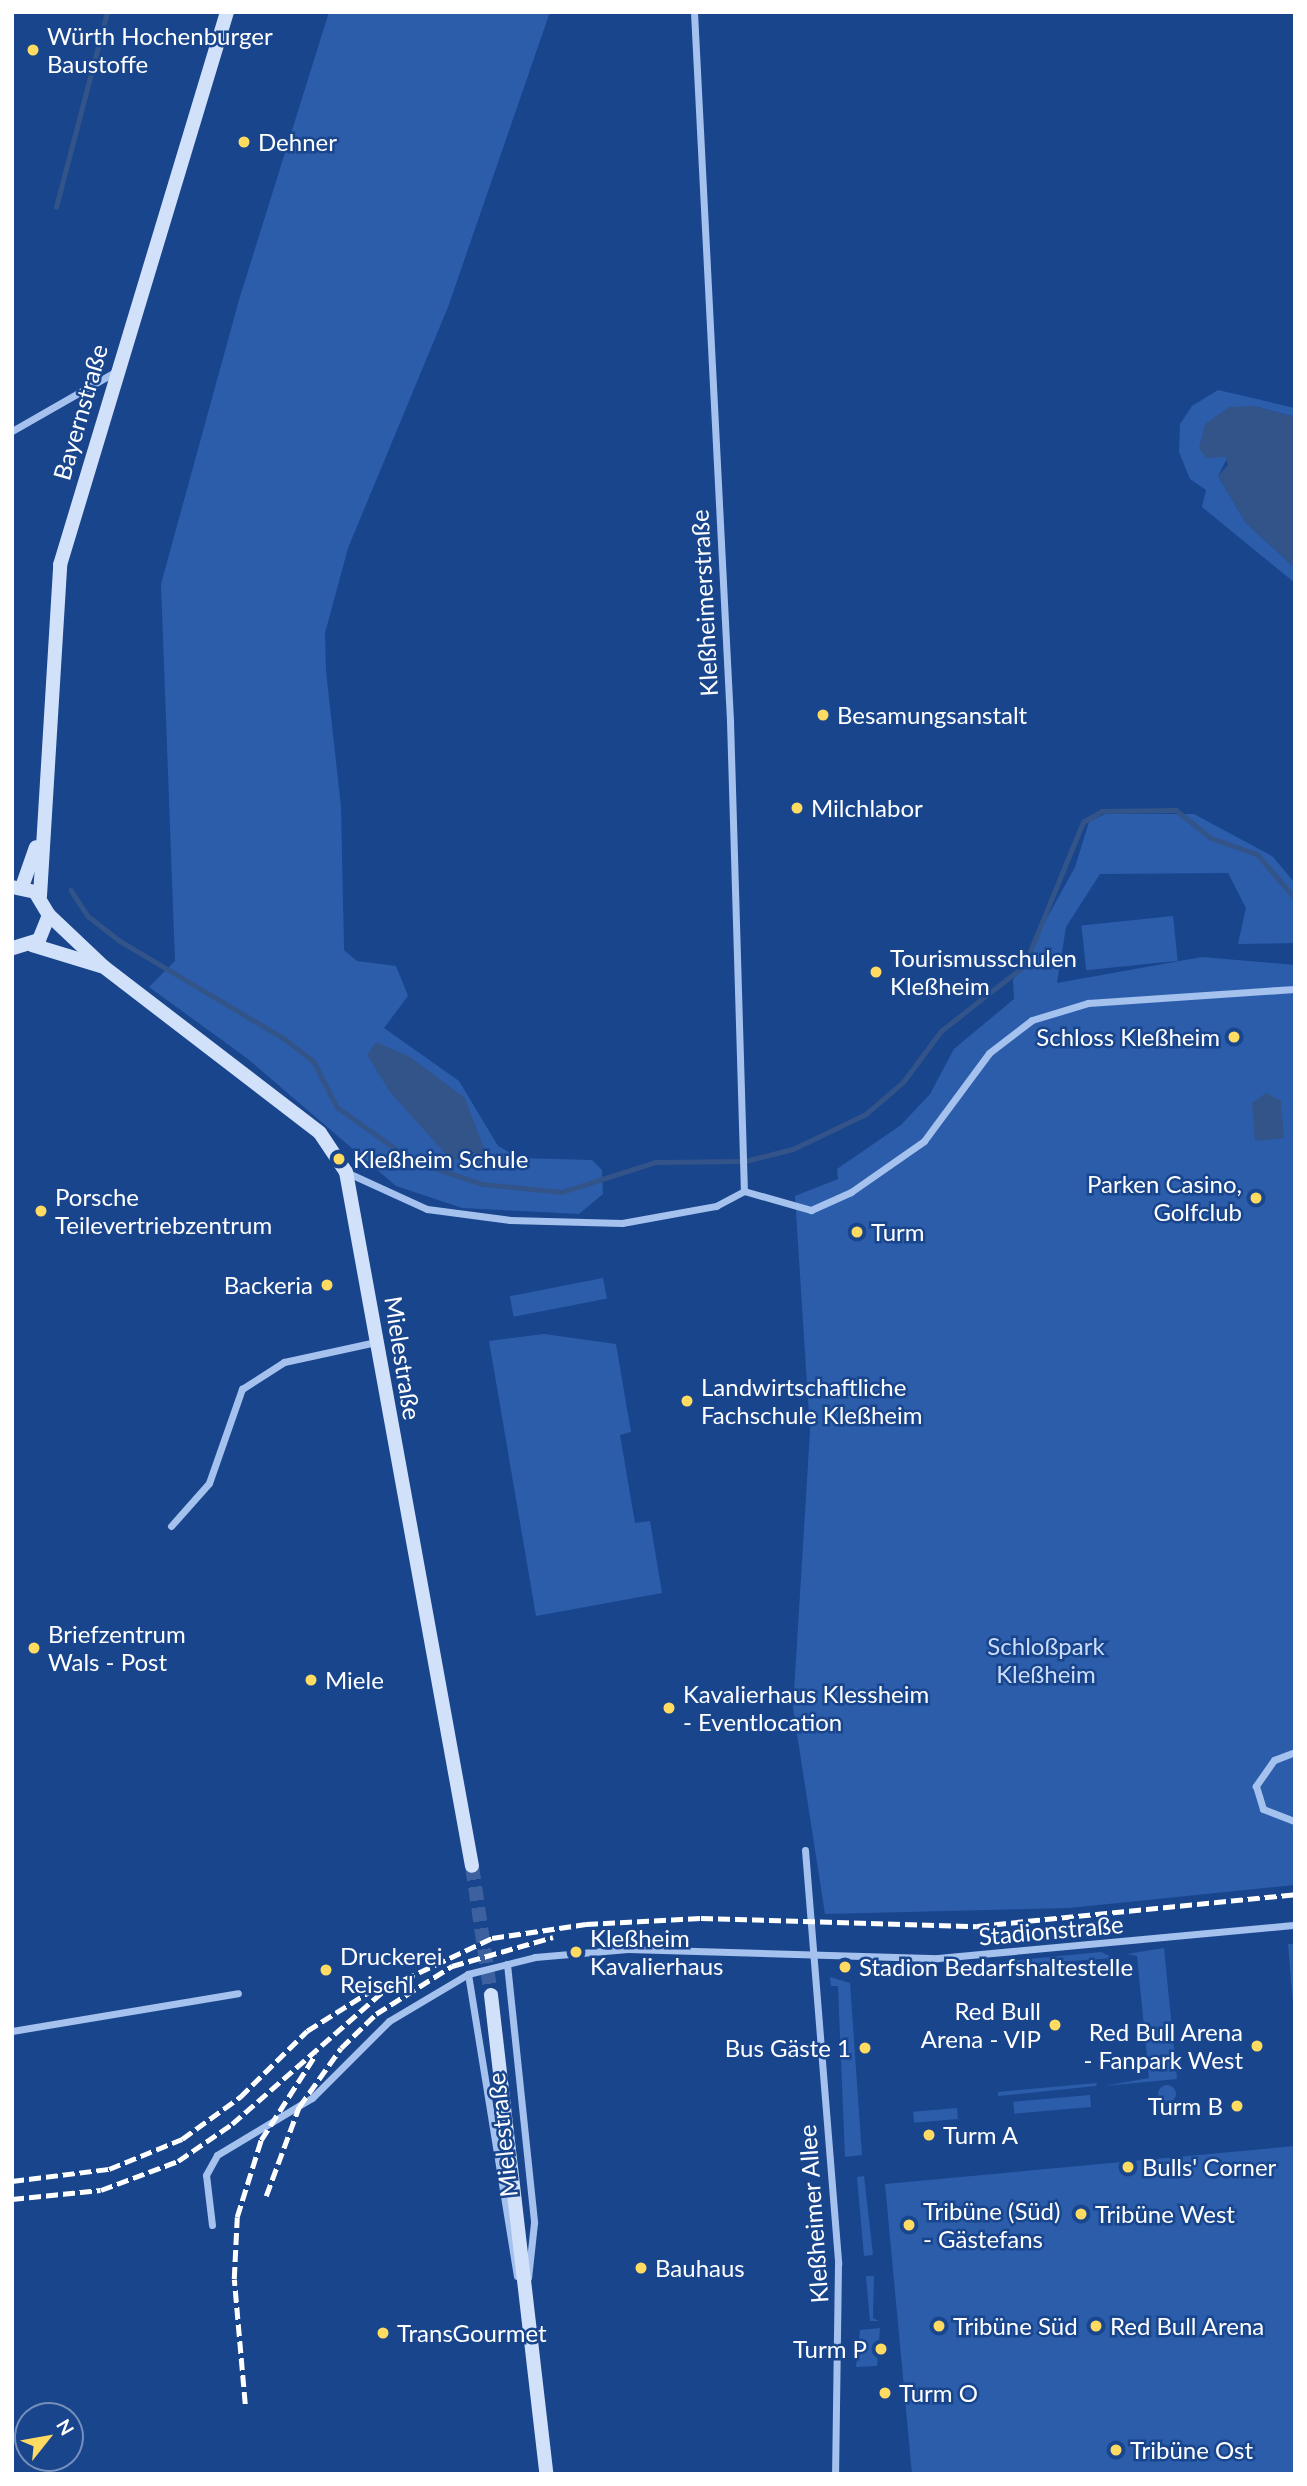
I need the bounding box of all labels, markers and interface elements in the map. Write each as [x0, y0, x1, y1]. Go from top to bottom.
place label: Würth Hochenburger Baustoffe [47, 22, 273, 78]
marker: Würth Hochenburger Baustoffe [25, 42, 41, 58]
place label: Dehner [258, 128, 337, 156]
marker: Dehner [236, 134, 252, 150]
street label: Bayernstraße [47, 341, 113, 483]
street label: Kleßheimerstraße [685, 509, 723, 697]
place label: Besamungsanstalt [837, 701, 1027, 729]
marker: Besamungsanstalt [815, 707, 831, 723]
place label: Milchlabor [811, 794, 923, 822]
marker: Milchlabor [789, 800, 805, 816]
place label: Tourismusschulen Kleßheim [890, 944, 1077, 1000]
marker: Tourismusschulen Kleßheim [868, 964, 884, 980]
place label: Schloss Kleßheim [1036, 1023, 1220, 1051]
marker: Schloss Kleßheim [1226, 1029, 1242, 1045]
place label: Kleßheim Schule [353, 1145, 528, 1173]
marker: Kleßheim Schule [331, 1151, 347, 1167]
place label: Parken Casino, Golfclub [1087, 1170, 1242, 1226]
place label: Porsche Teilevertriebzentrum [55, 1183, 272, 1239]
marker: Parken Casino, Golfclub [1248, 1190, 1264, 1206]
marker: Porsche Teilevertriebzentrum [33, 1203, 49, 1219]
place label: Turm [871, 1218, 925, 1246]
marker: Turm [849, 1224, 865, 1240]
place label: Backeria [224, 1271, 313, 1299]
marker: Backeria [319, 1277, 335, 1293]
street label: Mielestraße [379, 1294, 427, 1422]
place label: Landwirtschaftliche Fachschule Kleßheim [701, 1373, 922, 1429]
marker: Landwirtschaftliche Fachschule Kleßheim [679, 1393, 695, 1409]
place label: Briefzentrum Wals - Post [48, 1620, 186, 1676]
park label: Schloßpark Kleßheim [987, 1632, 1105, 1688]
marker: Briefzentrum Wals - Post [26, 1640, 42, 1656]
place label: Miele [325, 1666, 384, 1694]
marker: Miele [303, 1672, 319, 1688]
place label: Kavalierhaus Klessheim - Eventlocation [683, 1680, 929, 1736]
marker: Kavalierhaus Klessheim - Eventlocation [661, 1700, 677, 1716]
street label: Stadionstraße [977, 1909, 1125, 1951]
place label: Kleßheim Kavalierhaus [590, 1924, 723, 1980]
place label: Druckerei Reischl [340, 1942, 442, 1998]
marker: Kleßheim Kavalierhaus [568, 1944, 584, 1960]
place label: Stadion Bedarfshaltestelle [859, 1953, 1133, 1981]
marker: Stadion Bedarfshaltestelle [837, 1959, 853, 1975]
marker: Druckerei Reischl [318, 1962, 334, 1978]
place label: Red Bull Arena - VIP [920, 1997, 1041, 2053]
marker: Red Bull Arena - VIP [1047, 2017, 1063, 2033]
place label: Red Bull Arena - Fanpark West [1083, 2018, 1243, 2074]
place label: Bus Gäste 1 [725, 2034, 851, 2062]
marker: Red Bull Arena - Fanpark West [1249, 2038, 1265, 2054]
marker: Bus Gäste 1 [857, 2040, 873, 2056]
street label: Mielestraße [481, 2071, 523, 2199]
place label: Turm B [1148, 2092, 1223, 2120]
marker: Turm B [1229, 2098, 1245, 2114]
place label: Turm A [943, 2121, 1019, 2149]
street label: Kleßheimer Allee [792, 2123, 834, 2305]
marker: Turm A [921, 2127, 937, 2143]
place label: Bulls' Corner [1142, 2153, 1276, 2181]
marker: Bulls' Corner [1120, 2159, 1136, 2175]
place label: Tribüne (Süd) - Gästefans [923, 2197, 1060, 2253]
place label: Tribüne West [1095, 2200, 1235, 2228]
marker: Tribüne West [1073, 2206, 1089, 2222]
marker: Tribüne (Süd) - Gästefans [901, 2217, 917, 2233]
place label: Bauhaus [655, 2254, 745, 2282]
marker: Bauhaus [633, 2260, 649, 2276]
place label: Tribüne Süd [953, 2312, 1078, 2340]
place label: Red Bull Arena [1110, 2312, 1265, 2340]
marker: Tribüne Süd [931, 2318, 947, 2334]
marker: Red Bull Arena [1088, 2318, 1104, 2334]
place label: TransGourmet [397, 2319, 547, 2347]
marker: TransGourmet [375, 2325, 391, 2341]
place label: Turm P [793, 2335, 867, 2363]
marker: Turm P [873, 2341, 889, 2357]
place label: Turm O [899, 2379, 978, 2407]
marker: Turm O [877, 2385, 893, 2401]
north arrow [14, 2402, 84, 2472]
text: N [52, 2415, 79, 2439]
place label: Tribüne Ost [1130, 2436, 1253, 2464]
marker: Tribüne Ost [1108, 2442, 1124, 2458]

